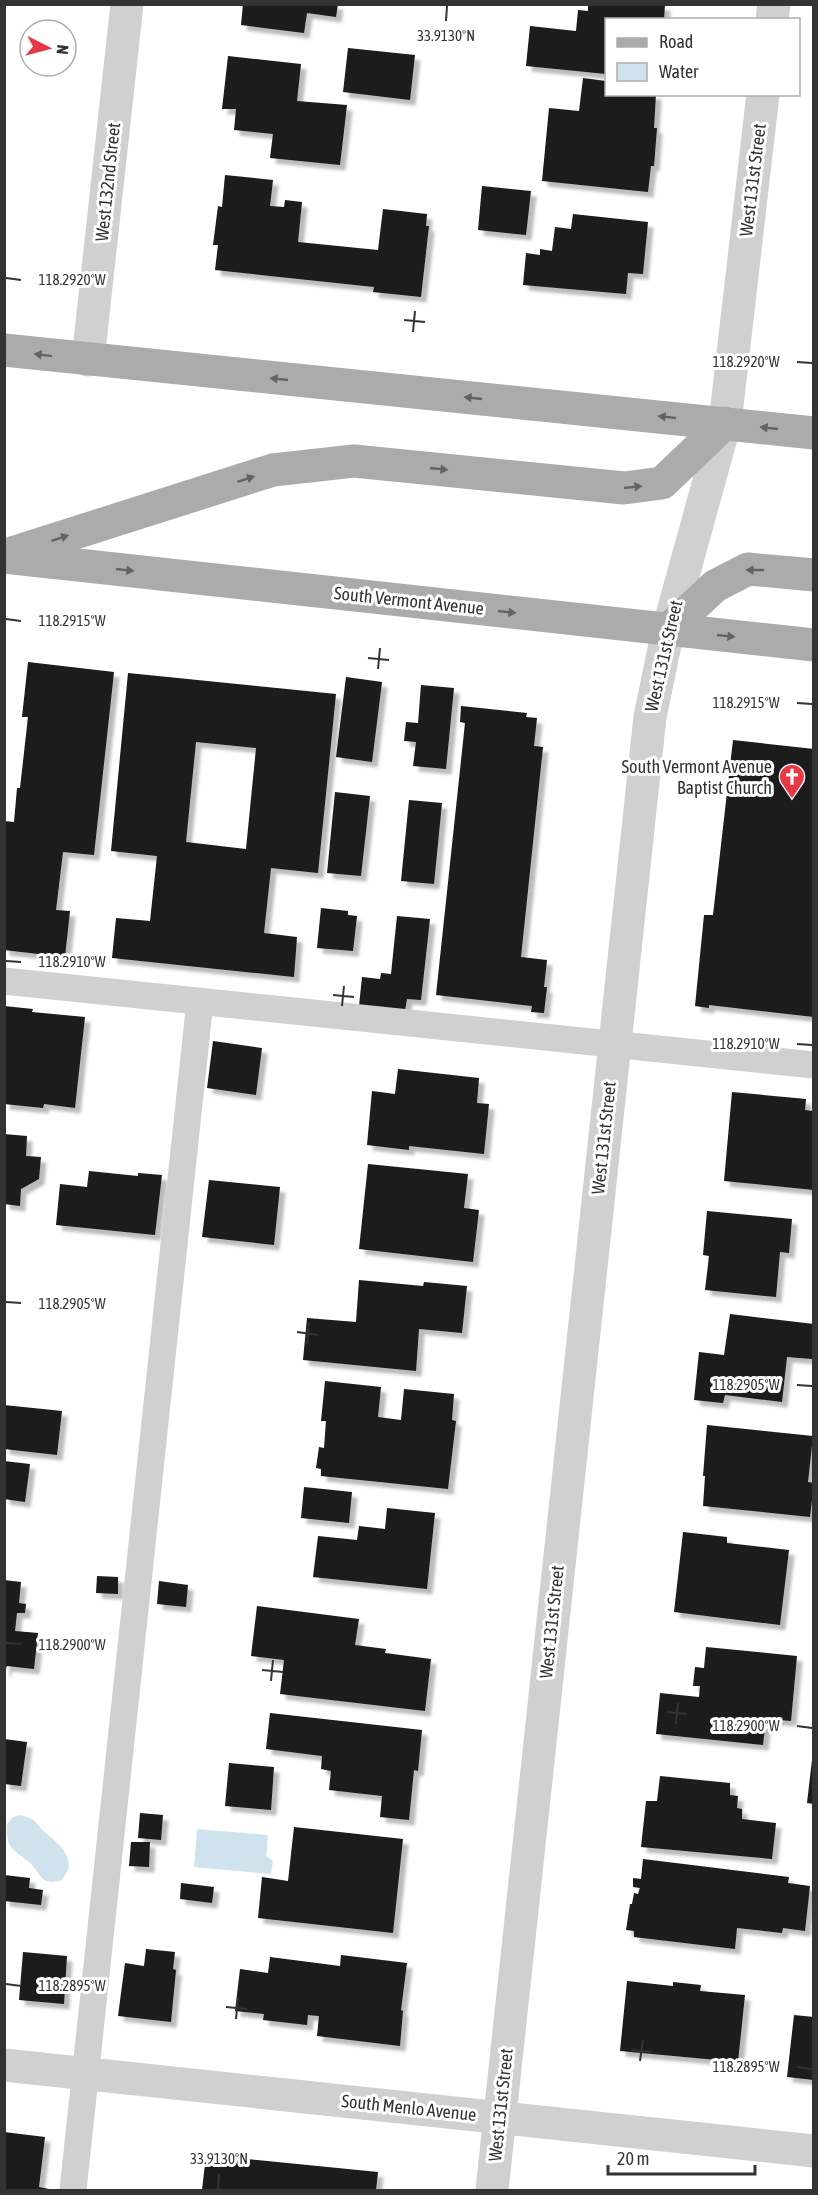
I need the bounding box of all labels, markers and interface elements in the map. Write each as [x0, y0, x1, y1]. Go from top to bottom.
north arrow [18, 18, 78, 78]
legend [605, 18, 800, 96]
text: 33.9130°N [417, 27, 475, 44]
text: Road [659, 31, 693, 52]
text: N [53, 44, 72, 55]
text: Water [659, 61, 699, 82]
street label: West 132nd Street [91, 122, 124, 242]
street label: West 131st Street [735, 122, 770, 238]
text: 118.2920°W [38, 271, 106, 288]
one-way arrow [33, 350, 52, 359]
text: 118.2920°W [712, 353, 780, 370]
one-way arrow [269, 374, 288, 384]
one-way arrow [463, 393, 482, 403]
one-way arrow [657, 412, 676, 422]
one-way arrow [760, 423, 779, 433]
one-way arrow [429, 464, 448, 474]
one-way arrow [237, 474, 255, 483]
one-way arrow [623, 482, 642, 492]
one-way arrow [51, 532, 69, 542]
one-way arrow [746, 565, 765, 575]
one-way arrow [116, 566, 135, 575]
street label: South Vermont Avenue [333, 582, 485, 619]
street label: West 131st Street [641, 598, 687, 714]
one-way arrow [498, 607, 517, 617]
text: 118.2915°W [38, 612, 106, 629]
one-way arrow [717, 631, 736, 641]
text: 118.2915°W [712, 694, 780, 711]
place label: South Vermont Avenue Baptist Church [622, 756, 772, 798]
church icon: South Vermont Avenue Baptist Church [777, 762, 807, 800]
text: 118.2910°W [38, 953, 106, 970]
text: 118.2910°W [712, 1035, 780, 1052]
street label: West 131st Street [587, 1080, 620, 1196]
text: 118.2905°W [38, 1295, 106, 1312]
text: 118.2905°W [712, 1376, 780, 1393]
street label: West 131st Street [535, 1564, 568, 1680]
text: 118.2900°W [38, 1636, 106, 1653]
text: 118.2900°W [712, 1717, 780, 1734]
text: 118.2895°W [38, 1977, 106, 1994]
street label: West 131st Street [484, 2047, 517, 2163]
text: 118.2895°W [712, 2058, 780, 2075]
street label: South Menlo Avenue [341, 2090, 477, 2125]
scale bar [608, 2138, 755, 2176]
text: 20 m [617, 2148, 649, 2169]
text: 33.9130°N [190, 2150, 248, 2167]

